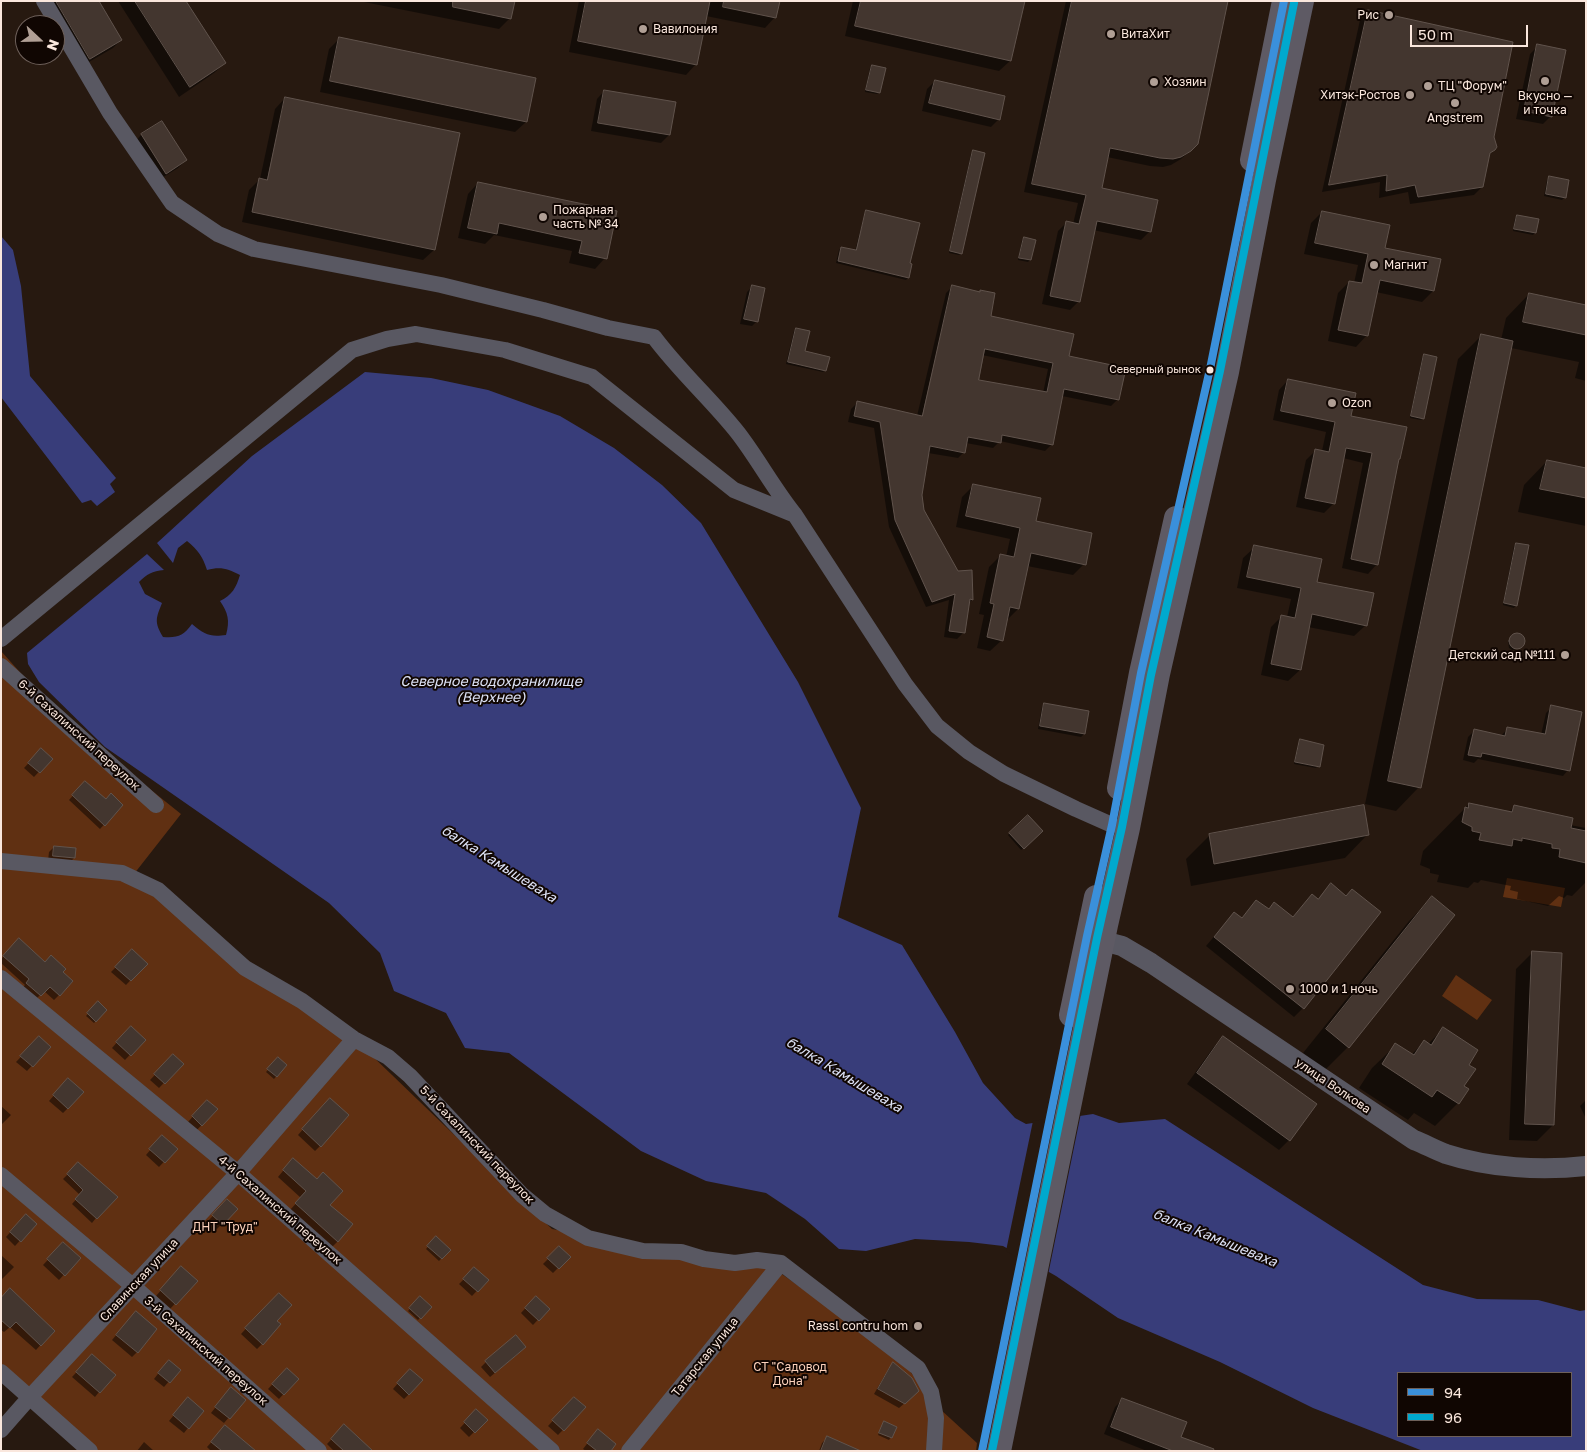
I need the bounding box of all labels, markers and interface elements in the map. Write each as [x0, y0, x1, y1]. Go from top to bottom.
place label: Рис [1357, 8, 1379, 22]
marker: Рис [1383, 9, 1395, 21]
north arrow [15, 15, 65, 65]
scale bar [1412, 15, 1530, 47]
place label: Вавилония [653, 22, 718, 36]
marker: Вавилония [637, 23, 649, 35]
text: 50 m [1418, 25, 1453, 43]
place label: ВитаХит [1121, 27, 1170, 41]
marker: ВитаХит [1105, 28, 1117, 40]
text: N [44, 37, 63, 53]
place label: Хозяин [1164, 75, 1207, 89]
marker: Вкусно — и точка [1539, 75, 1551, 87]
marker: Хозяин [1148, 76, 1160, 88]
place label: ТЦ "Форум" [1438, 79, 1507, 93]
marker: ТЦ "Форум" [1422, 80, 1434, 92]
place label: Хитэк-Ростов [1320, 88, 1400, 102]
marker: Хитэк-Ростов [1404, 89, 1416, 101]
place label: Вкусно — и точка [1518, 89, 1572, 117]
marker: Angstrem [1449, 97, 1461, 109]
place label: Angstrem [1427, 111, 1483, 125]
place label: Пожарная часть № 34 [553, 203, 619, 231]
marker: Пожарная часть № 34 [537, 211, 549, 223]
place label: Магнит [1384, 258, 1427, 272]
marker: Магнит [1368, 259, 1380, 271]
place label: Северный рынок [1109, 363, 1201, 377]
marker: Северный рынок [1205, 365, 1215, 375]
place label: Ozon [1342, 396, 1371, 410]
marker: Ozon [1326, 397, 1338, 409]
place label: Детский сад №111 [1449, 648, 1555, 662]
marker: Детский сад №111 [1559, 649, 1571, 661]
water label: Северное водохранилище (Верхнее) [400, 674, 582, 706]
street label: 6-й Сахалинский переулок [15, 676, 143, 794]
water label: балка Камышеваха [438, 822, 560, 906]
place label: 1000 и 1 ночь [1300, 982, 1378, 996]
marker: 1000 и 1 ночь [1284, 983, 1296, 995]
water label: балка Камышеваха [783, 1034, 905, 1116]
street label: улица Волкова [1293, 1056, 1373, 1116]
street label: 5-й Сахалинский переулок [417, 1083, 537, 1207]
street label: 4-й Сахалинский переулок [215, 1152, 345, 1268]
water label: балка Камышеваха [1150, 1205, 1280, 1271]
park label: ДНТ "Труд" [192, 1220, 258, 1234]
street label: Славинская улица [97, 1236, 181, 1324]
street label: 3-й Сахалинский переулок [141, 1294, 271, 1408]
street label: Татарская улица [669, 1314, 741, 1400]
place label: Rassl contru hom [808, 1319, 908, 1333]
marker: Rassl contru hom [912, 1320, 924, 1332]
park label: СТ "Садовод Дона" [753, 1360, 827, 1388]
legend [1397, 1372, 1572, 1437]
text: 94 [1444, 1383, 1462, 1401]
text: 96 [1444, 1408, 1462, 1426]

